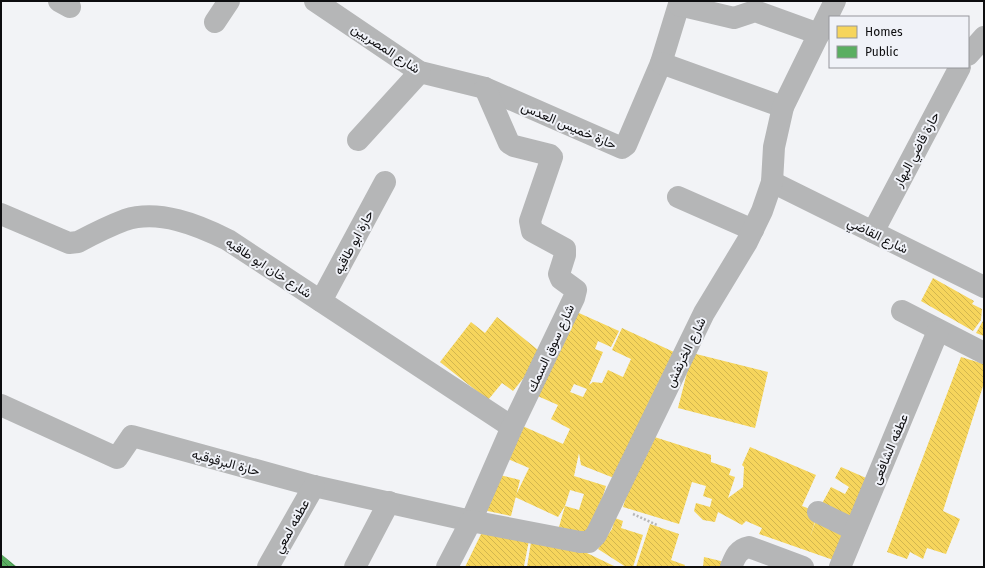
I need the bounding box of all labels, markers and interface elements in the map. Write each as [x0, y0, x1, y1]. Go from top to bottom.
legend [829, 16, 969, 68]
street label: شارع المصريين [347, 21, 423, 78]
text: Homes [865, 25, 903, 39]
text: Public [865, 45, 899, 59]
street label: حارة خميس العدس [519, 99, 619, 153]
street label: حارة قاضي البهار [890, 109, 945, 192]
street label: حارة ابو طاقيه [330, 207, 378, 277]
street label: شارع القاضي [844, 214, 911, 259]
street label: شارع خان ابو طاقيه [222, 234, 314, 302]
street label: شارع سوق السمك [524, 302, 579, 395]
street label: شارع الخرنفش [662, 315, 711, 390]
street label: عطفه الشافعى [868, 411, 912, 487]
street label: حارة البرقوقيه [190, 446, 262, 480]
street label: عطفه لمعي [271, 496, 315, 557]

